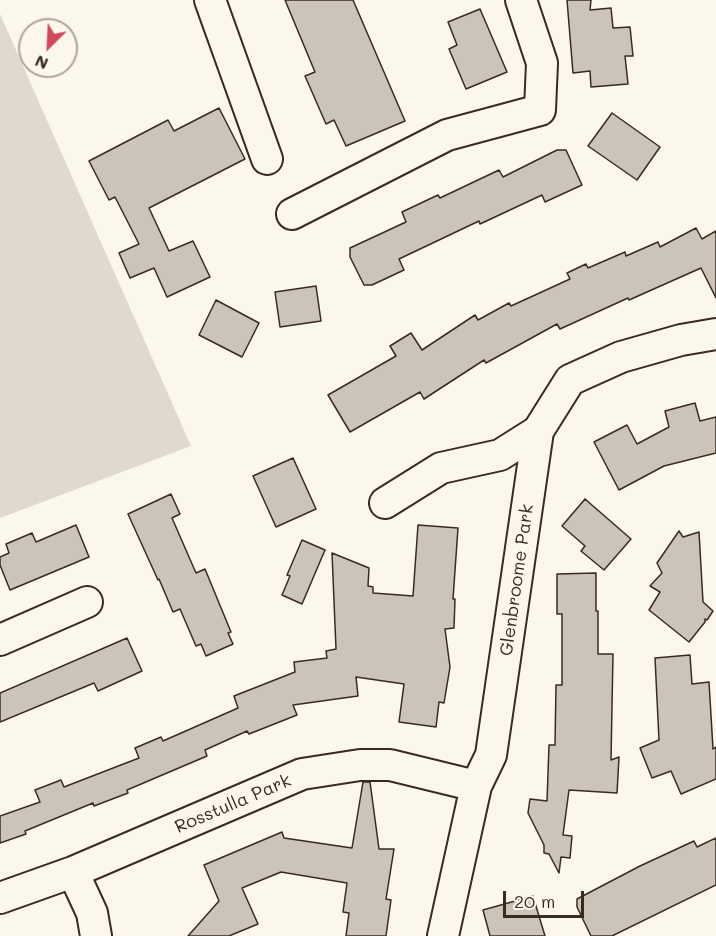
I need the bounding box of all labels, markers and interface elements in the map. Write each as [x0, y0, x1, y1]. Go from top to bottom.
north arrow [18, 18, 78, 78]
text: N [31, 51, 51, 75]
street label: Glenbroome Park [496, 503, 538, 657]
street label: Rosstulla Park [172, 770, 294, 838]
scale bar [506, 879, 587, 917]
text: 20 m [514, 889, 555, 913]

